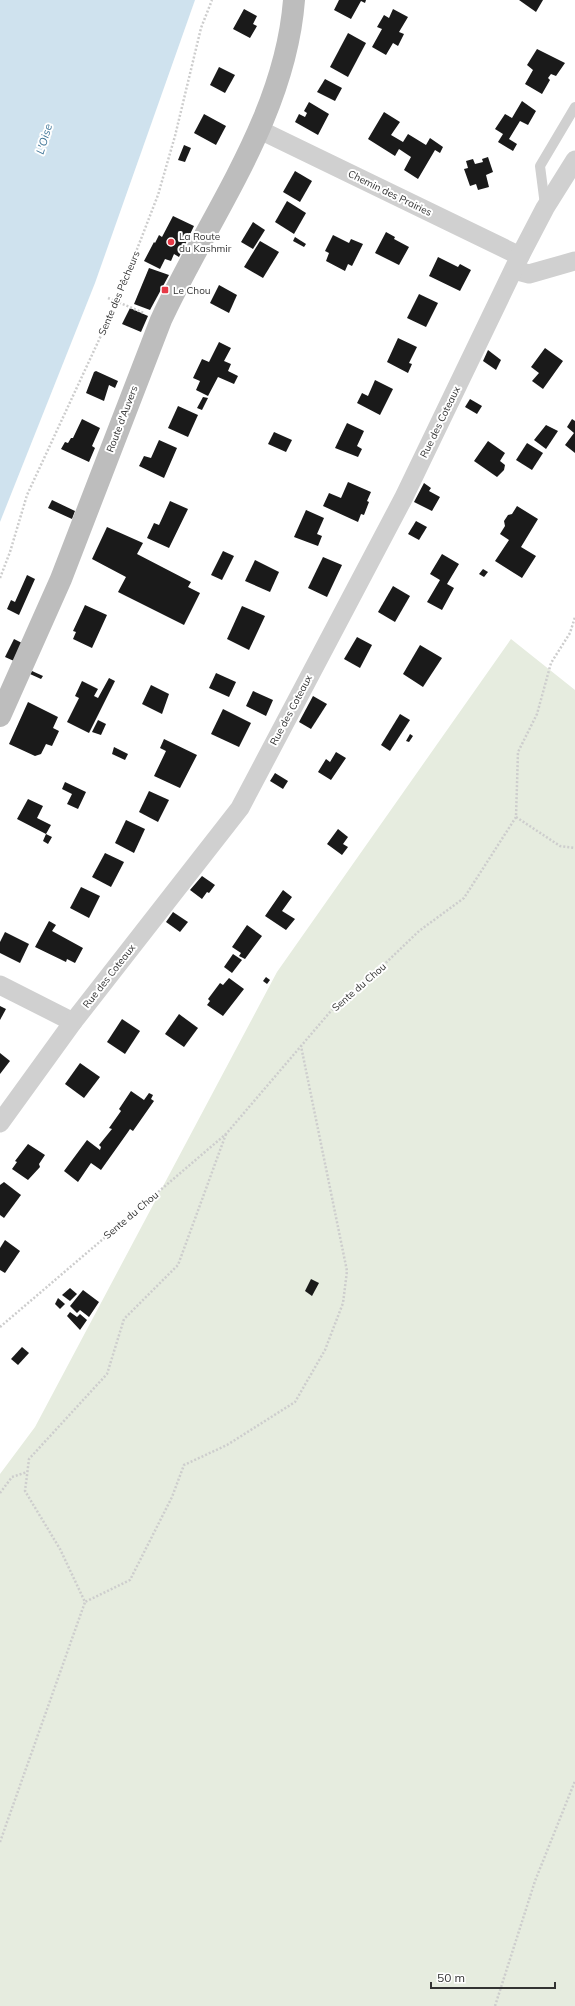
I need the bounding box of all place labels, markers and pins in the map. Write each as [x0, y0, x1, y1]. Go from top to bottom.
place label: La Route du Kashmir [179, 230, 232, 255]
marker: La Route du Kashmir [166, 237, 176, 247]
place label: Le Chou [173, 284, 211, 297]
marker: Le Chou [160, 285, 170, 295]

